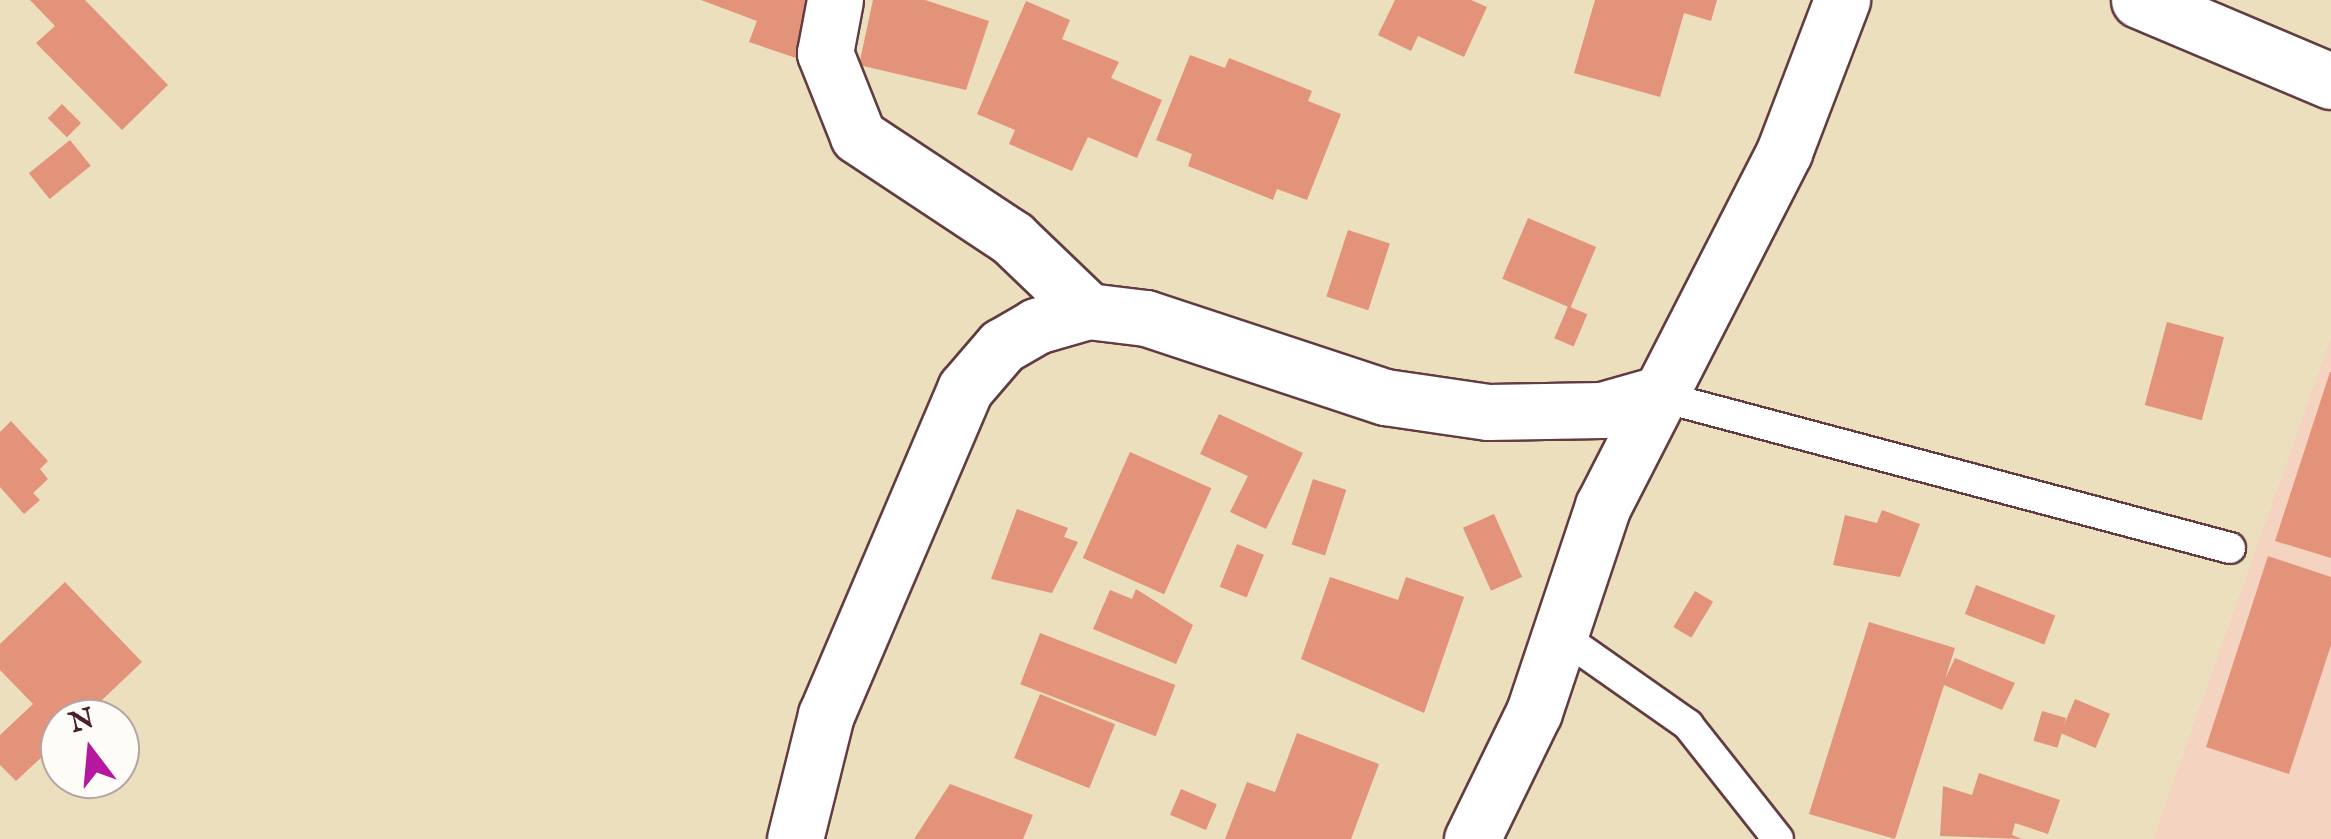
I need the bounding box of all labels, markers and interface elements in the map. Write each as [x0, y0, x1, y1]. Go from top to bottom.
north arrow [40, 699, 140, 799]
text: N [66, 701, 99, 742]

